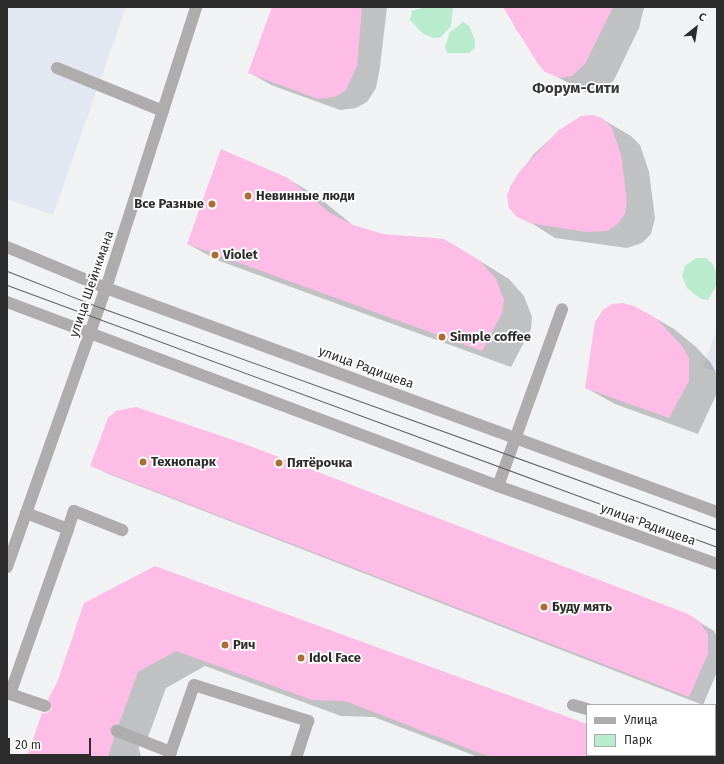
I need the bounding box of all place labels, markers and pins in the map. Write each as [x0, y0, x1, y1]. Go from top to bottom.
place label: Невинные люди [256, 188, 355, 204]
marker: Невинные люди [243, 191, 253, 201]
place label: Все Разные [134, 196, 204, 212]
marker: Все Разные [207, 199, 217, 209]
place label: Violet [223, 247, 258, 263]
marker: Violet [210, 250, 220, 260]
place label: Simple coffee [450, 329, 531, 345]
marker: Simple coffee [437, 332, 447, 342]
place label: Технопарк [151, 454, 216, 470]
place label: Пятёрочка [287, 455, 352, 471]
marker: Технопарк [138, 457, 148, 467]
marker: Пятёрочка [274, 458, 284, 468]
place label: Буду мять [552, 599, 612, 615]
marker: Буду мять [539, 602, 549, 612]
place label: Рич [233, 637, 255, 653]
marker: Рич [220, 640, 230, 650]
place label: Idol Face [309, 650, 361, 666]
marker: Idol Face [296, 653, 306, 663]

